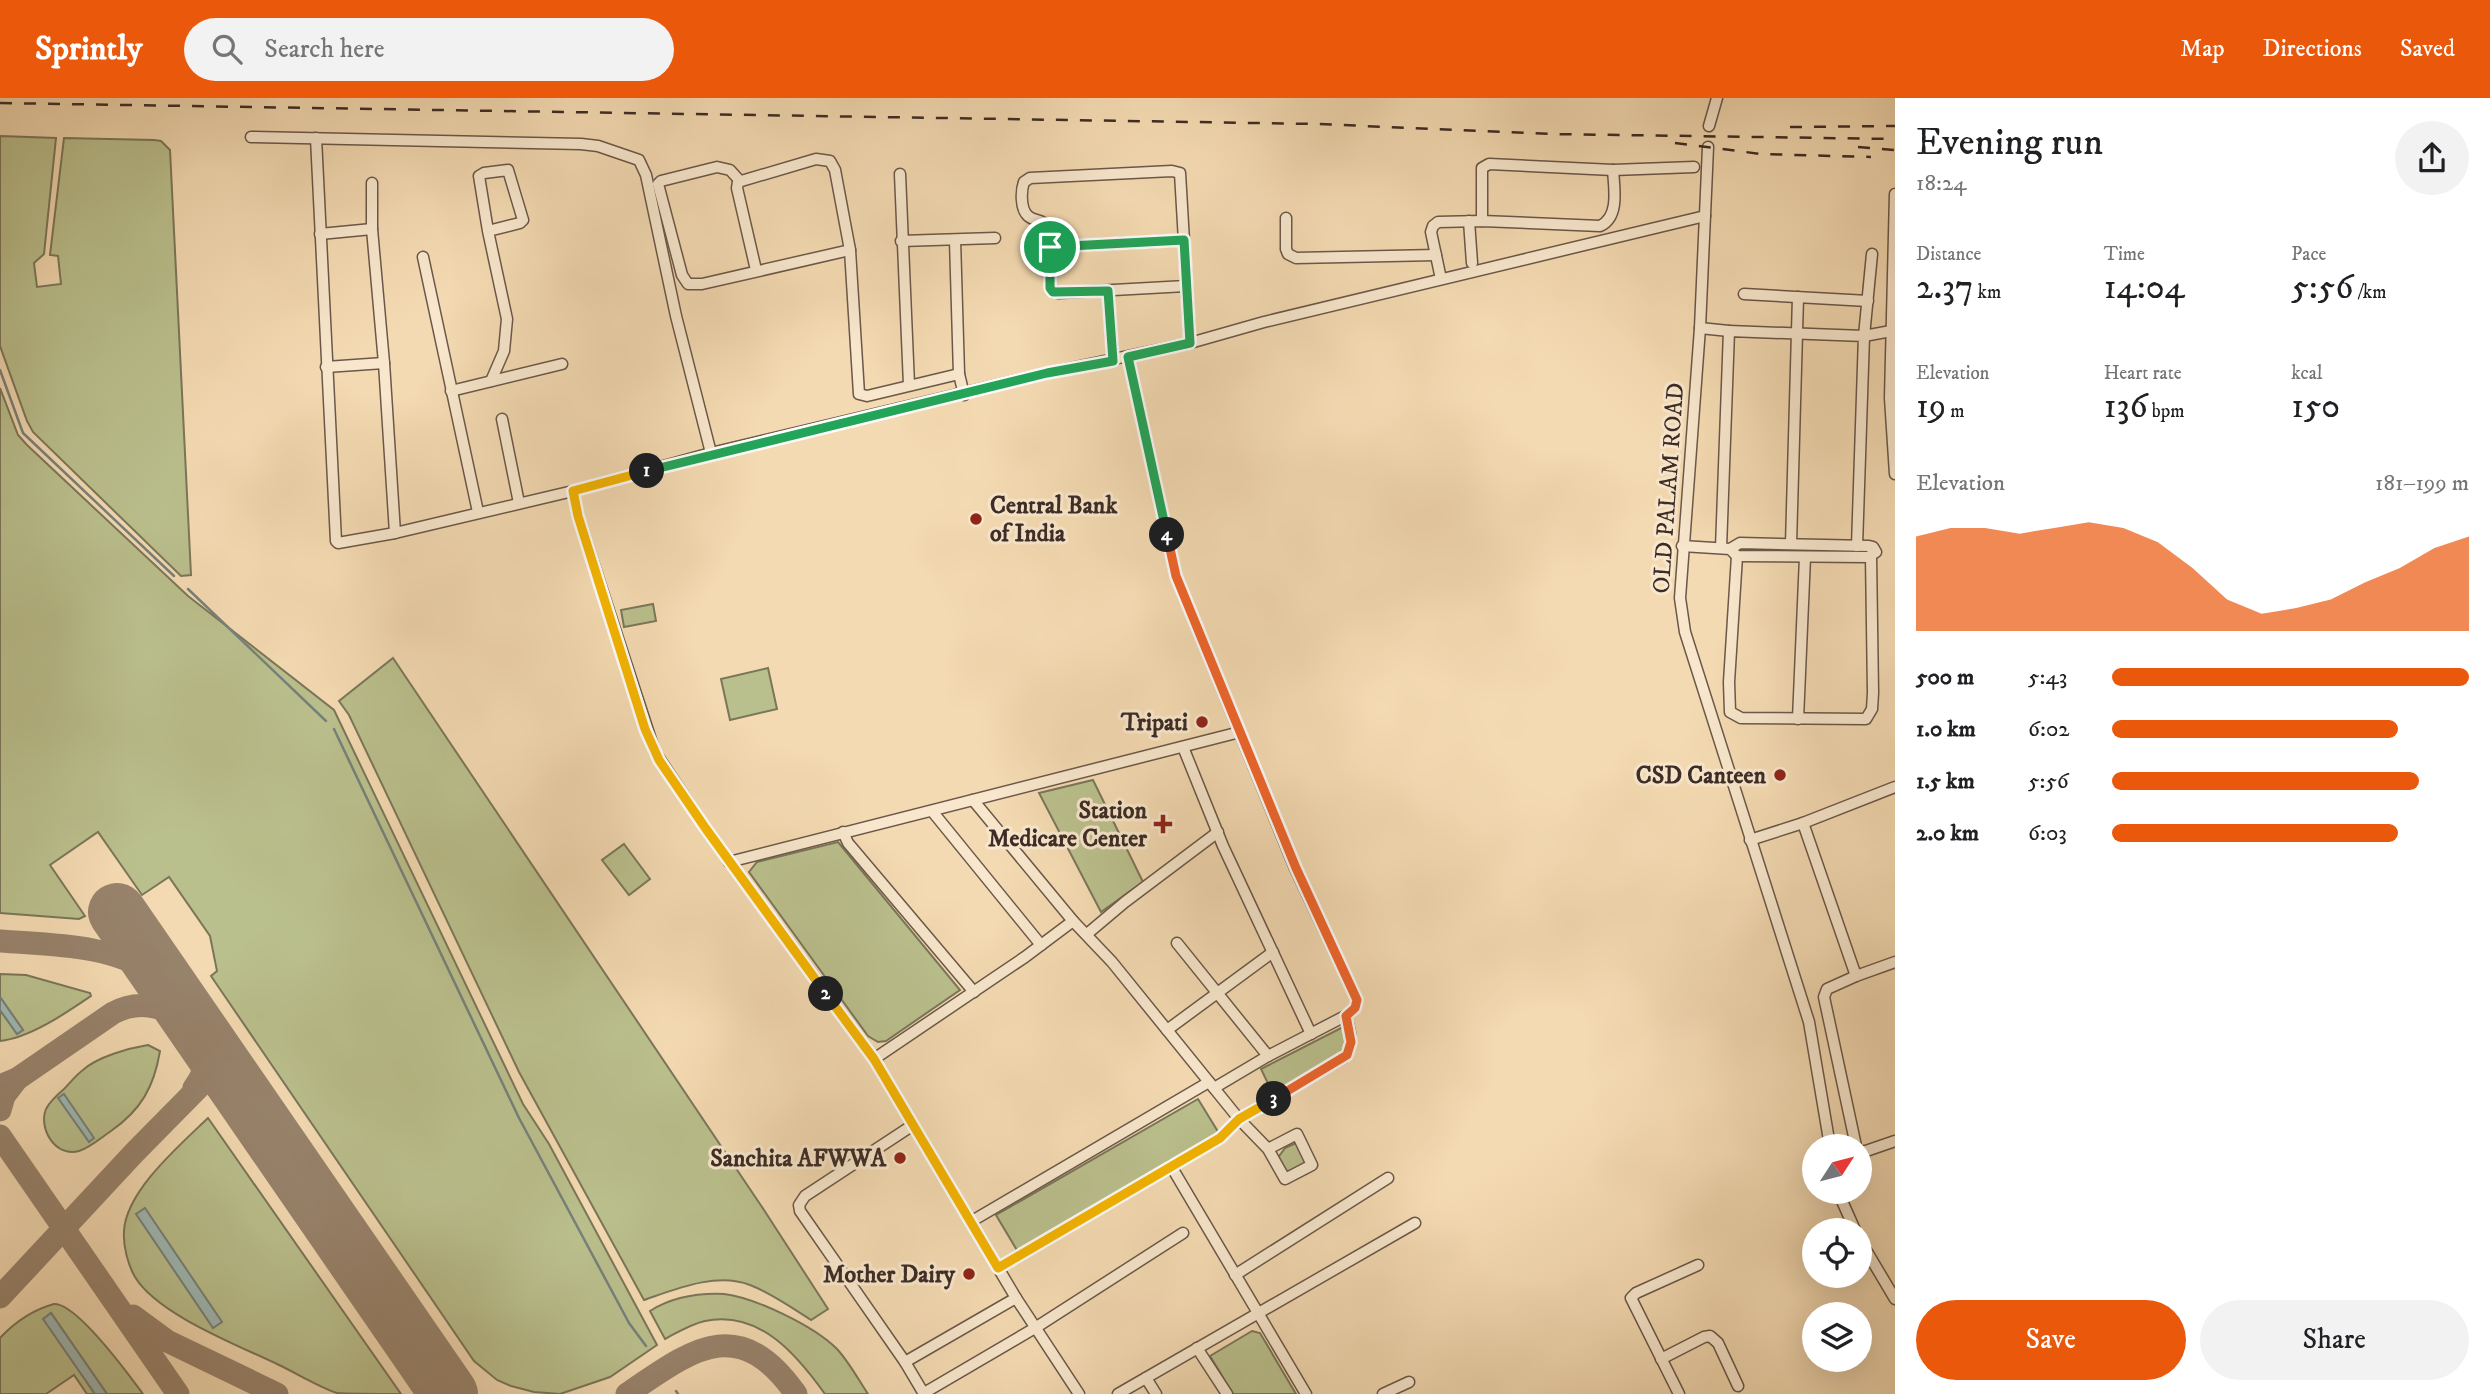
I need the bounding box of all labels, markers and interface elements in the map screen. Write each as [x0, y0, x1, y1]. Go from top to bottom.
search box [184, 18, 674, 81]
text: Sprintly [35, 29, 142, 70]
icon: search [208, 30, 246, 68]
text: Search here [264, 33, 385, 66]
text: Map [2180, 34, 2225, 64]
text: Directions [2263, 34, 2362, 64]
text: Saved [2400, 34, 2455, 64]
text: Evening run [1916, 119, 2103, 167]
button: share [2395, 121, 2469, 195]
text: 18:24 [1916, 169, 1967, 198]
pin [1020, 217, 1080, 277]
icon: arrive [1031, 228, 1069, 266]
text: Distance [1916, 243, 1981, 266]
text: Time [2104, 243, 2145, 266]
text: Pace [2291, 243, 2326, 266]
text: 2.37 [1916, 266, 1974, 310]
text: 14:04 [2104, 266, 2185, 310]
text: 5:56 [2291, 266, 2353, 310]
text: km [1974, 281, 2001, 304]
text: /km [2353, 281, 2386, 304]
text: Elevation [1916, 362, 1990, 385]
text: Heart rate [2104, 362, 2182, 385]
text: kcal [2291, 362, 2323, 385]
street label: OLD PALAM ROAD [1647, 382, 1691, 595]
text: 19 [1916, 385, 1946, 429]
text: 136 [2104, 385, 2148, 429]
text: 150 [2291, 385, 2340, 429]
text: m [1946, 400, 1965, 423]
text: bpm [2148, 400, 2185, 423]
pin: 1 [630, 454, 664, 488]
text: 1 [643, 459, 650, 482]
text: Elevation [1916, 469, 2005, 498]
text: 181–199 m [2375, 469, 2469, 498]
place label: Central Bank of India [990, 491, 1118, 549]
marker: Central Bank of India [968, 511, 984, 527]
pin: 4 [1150, 518, 1184, 552]
text: 4 [1161, 523, 1172, 546]
text: 500 m [1916, 663, 1974, 692]
text: 5:43 [2028, 663, 2067, 692]
place label: Tripati [1120, 708, 1188, 738]
marker: Tripati [1194, 714, 1210, 730]
text: 1.0 km [1916, 715, 1976, 744]
text: 6:02 [2028, 715, 2070, 744]
place label: CSD Canteen [1636, 761, 1766, 791]
marker: CSD Canteen [1772, 767, 1788, 783]
text: 1.5 km [1916, 767, 1975, 796]
text: 5:56 [2028, 767, 2069, 796]
place label: Station Medicare Center [988, 796, 1148, 854]
marker: Station Medicare Center [1153, 814, 1173, 834]
text: 2.0 km [1916, 819, 1979, 848]
text: 6:03 [2028, 819, 2067, 848]
pin: 2 [808, 976, 844, 1012]
text: 2 [821, 982, 830, 1005]
pin: 3 [1256, 1082, 1292, 1116]
text: 3 [1270, 1087, 1277, 1110]
north arrow [1802, 1134, 1872, 1204]
map controls [1802, 1134, 1872, 1372]
place label: Sanchita AFWWA [710, 1144, 887, 1174]
marker: Sanchita AFWWA [892, 1150, 908, 1166]
button: locate [1802, 1218, 1872, 1288]
place label: Mother Dairy [823, 1260, 956, 1290]
marker: Mother Dairy [961, 1266, 977, 1282]
button: Save [1916, 1300, 2186, 1380]
button: Share [2200, 1300, 2469, 1380]
button: layers [1802, 1302, 1872, 1372]

